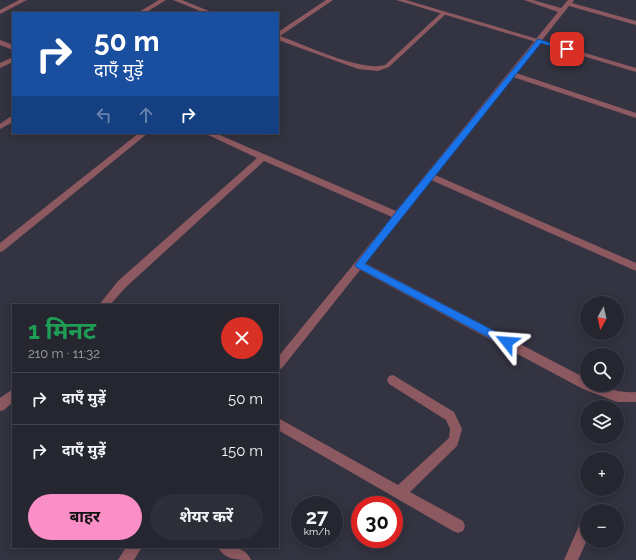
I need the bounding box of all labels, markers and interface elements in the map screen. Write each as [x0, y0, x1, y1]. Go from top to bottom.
text: 50 m [94, 25, 160, 58]
icon: right [28, 28, 80, 80]
pin [550, 32, 584, 66]
icon: arrive [556, 38, 578, 60]
text: दाएँ मुड़ें [94, 59, 143, 80]
icon: left [93, 104, 115, 126]
icon: ahead [135, 104, 157, 126]
icon: right [177, 104, 199, 126]
north arrow [580, 296, 624, 340]
map controls [580, 296, 624, 548]
text: 1 मिनट [28, 316, 96, 345]
button: close [221, 317, 263, 359]
position arrow [486, 321, 528, 363]
text: 210 m · 11:32 [28, 346, 100, 361]
button: search [580, 348, 624, 392]
icon: right [28, 388, 50, 410]
text: दाएँ मुड़ें [62, 389, 106, 407]
text: 50 m [228, 390, 263, 408]
button: layers [580, 400, 624, 444]
icon: right [28, 440, 50, 462]
text: दाएँ मुड़ें [62, 441, 106, 459]
text: 150 m [222, 442, 263, 460]
button: + [580, 452, 624, 496]
button: बाहर [28, 494, 142, 540]
button: शेयर करें [150, 494, 263, 540]
speed limit sign: 30 [351, 496, 403, 548]
button: − [580, 504, 624, 548]
text: 27 [306, 505, 328, 529]
text: km/h [304, 526, 330, 537]

